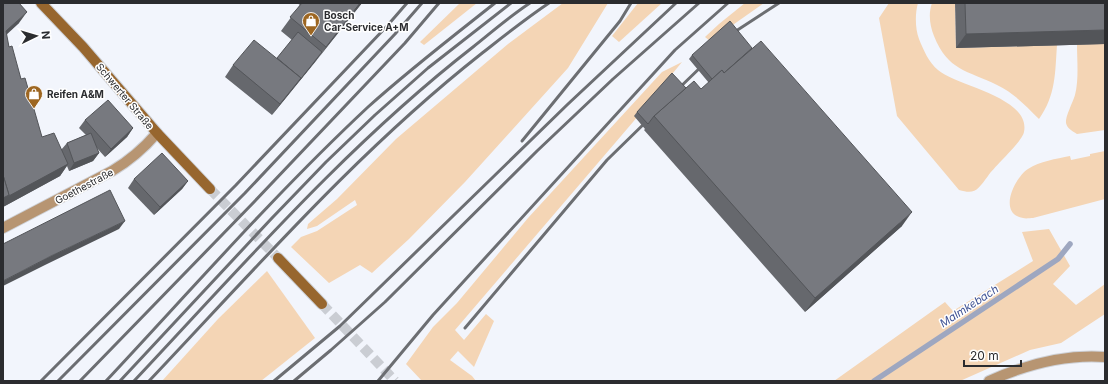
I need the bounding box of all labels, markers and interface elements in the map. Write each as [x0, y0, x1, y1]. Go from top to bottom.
place label: Bosch Car-Service A+M [324, 9, 408, 33]
shop icon: Bosch Car-Service A+M [301, 11, 321, 36]
north arrow [16, 16, 56, 56]
text: N [39, 30, 53, 40]
street label: Schwerter Straße [94, 61, 156, 132]
shop icon: Reifen A&M [24, 84, 44, 109]
place label: Reifen A&M [47, 88, 104, 100]
street label: Goethestraße [53, 166, 115, 206]
water label: Malmkebach [937, 282, 1001, 330]
scale bar [964, 342, 1021, 368]
text: 20 m [970, 348, 999, 363]

